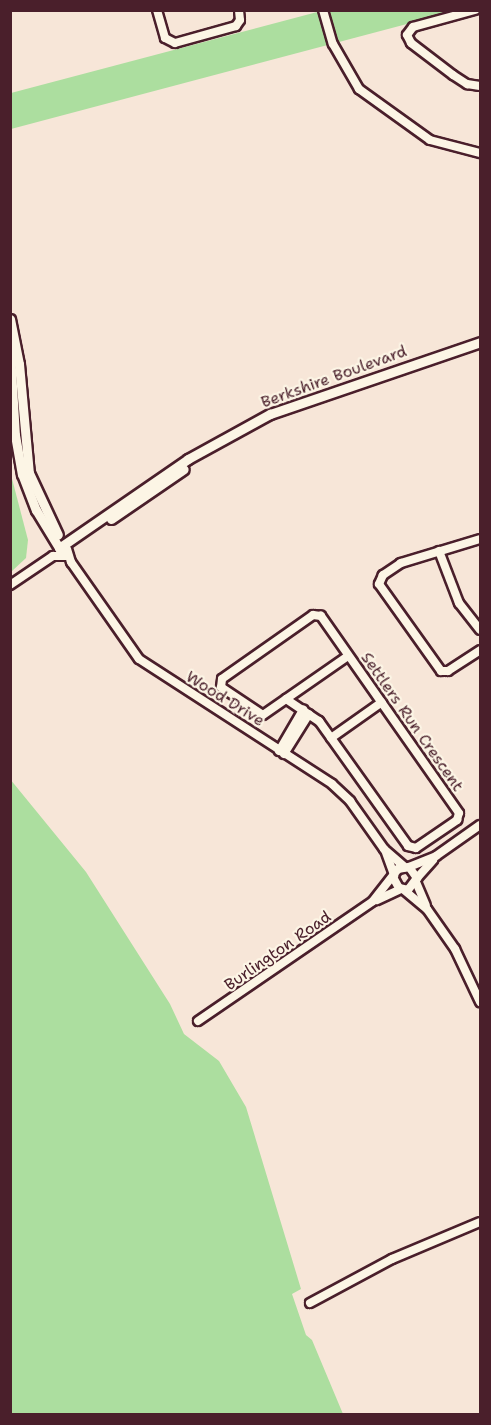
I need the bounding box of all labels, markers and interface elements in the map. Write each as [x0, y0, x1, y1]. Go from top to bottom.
street label: Berkshire Boulevard [258, 342, 410, 412]
street label: Settlers Run Crescent [357, 649, 467, 795]
street label: Wood Drive [182, 667, 268, 731]
street label: Burlington Road [221, 907, 335, 995]

